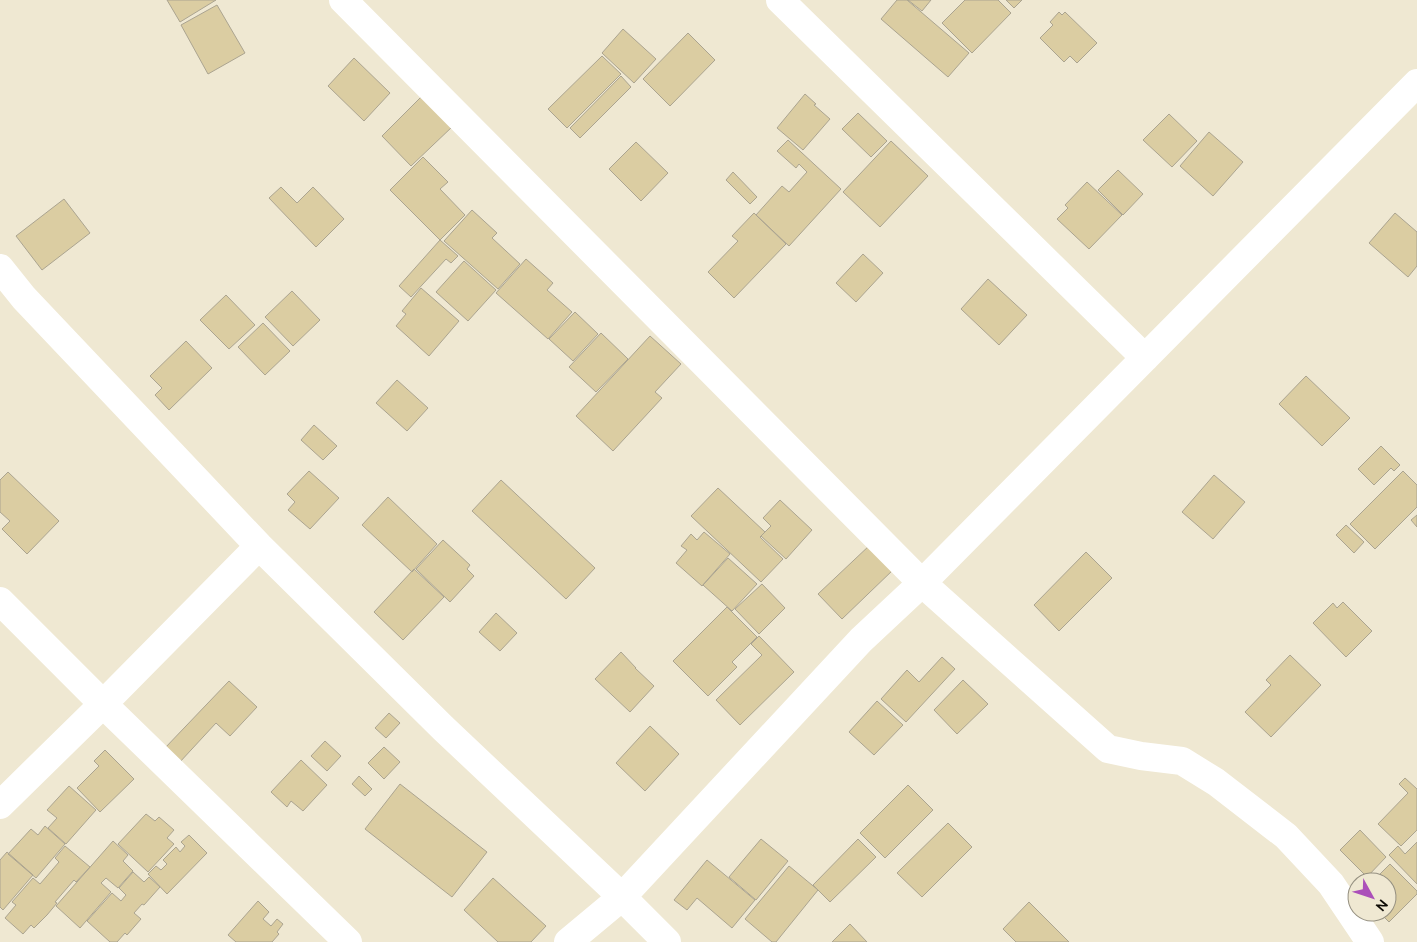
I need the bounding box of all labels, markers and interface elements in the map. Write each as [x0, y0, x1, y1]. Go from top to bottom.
north arrow [1347, 872, 1397, 922]
text: N [1372, 896, 1391, 915]

